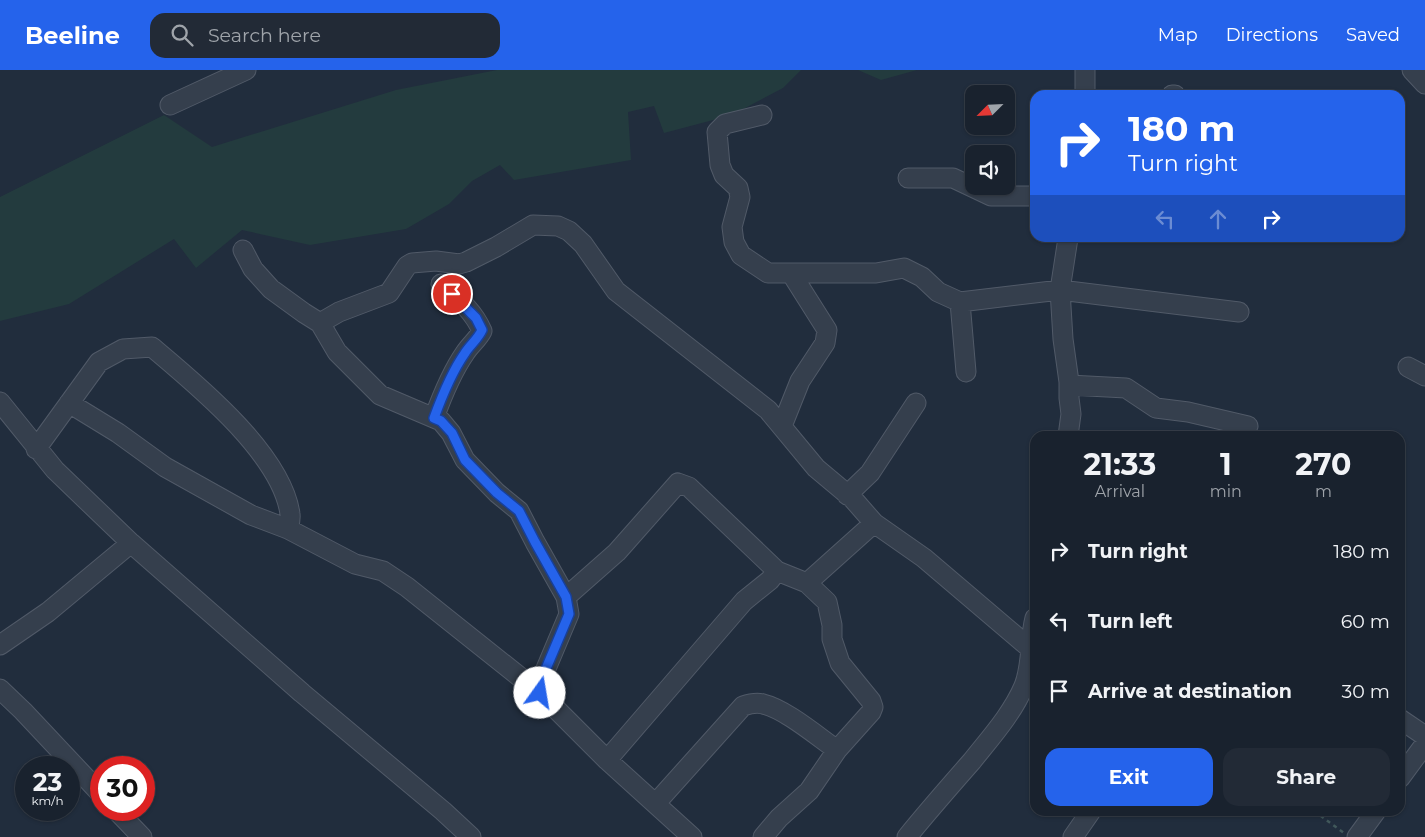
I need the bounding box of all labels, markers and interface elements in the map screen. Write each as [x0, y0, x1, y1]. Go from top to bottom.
search box [150, 13, 500, 58]
text: Beeline [25, 21, 120, 50]
icon: search [168, 21, 196, 49]
text: Search here [208, 24, 321, 47]
text: Map [1158, 24, 1198, 46]
text: Directions [1226, 24, 1318, 46]
text: Saved [1346, 24, 1400, 46]
north arrow [965, 85, 1015, 135]
map controls [965, 85, 1015, 195]
text: 180 m [1128, 107, 1235, 150]
icon: right [1045, 110, 1110, 175]
button: sound [965, 145, 1015, 195]
text: Turn right [1128, 150, 1238, 177]
icon: left [1151, 205, 1179, 233]
icon: ahead [1204, 205, 1232, 233]
icon: right [1257, 205, 1285, 233]
pin [431, 273, 473, 315]
icon: arrive [438, 280, 466, 308]
text: 21:33 [1084, 446, 1156, 483]
text: 1 [1220, 446, 1232, 483]
text: 270 [1295, 446, 1351, 483]
text: Arrival [1095, 482, 1145, 501]
text: min [1210, 482, 1242, 501]
text: m [1315, 482, 1332, 501]
icon: right [1045, 537, 1073, 565]
text: Turn right [1088, 540, 1188, 563]
text: 180 m [1333, 540, 1390, 563]
icon: left [1045, 607, 1073, 635]
text: Turn left [1088, 610, 1173, 633]
text: 60 m [1341, 610, 1390, 633]
position arrow [513, 666, 565, 718]
icon: arrive [1045, 677, 1073, 705]
text: Arrive at destination [1088, 680, 1292, 703]
text: 30 m [1342, 680, 1390, 703]
button: Exit [1045, 748, 1213, 806]
button: Share [1223, 748, 1390, 806]
speed limit sign: 30 [90, 756, 155, 821]
text: 23 [33, 767, 62, 797]
text: km/h [31, 793, 64, 808]

